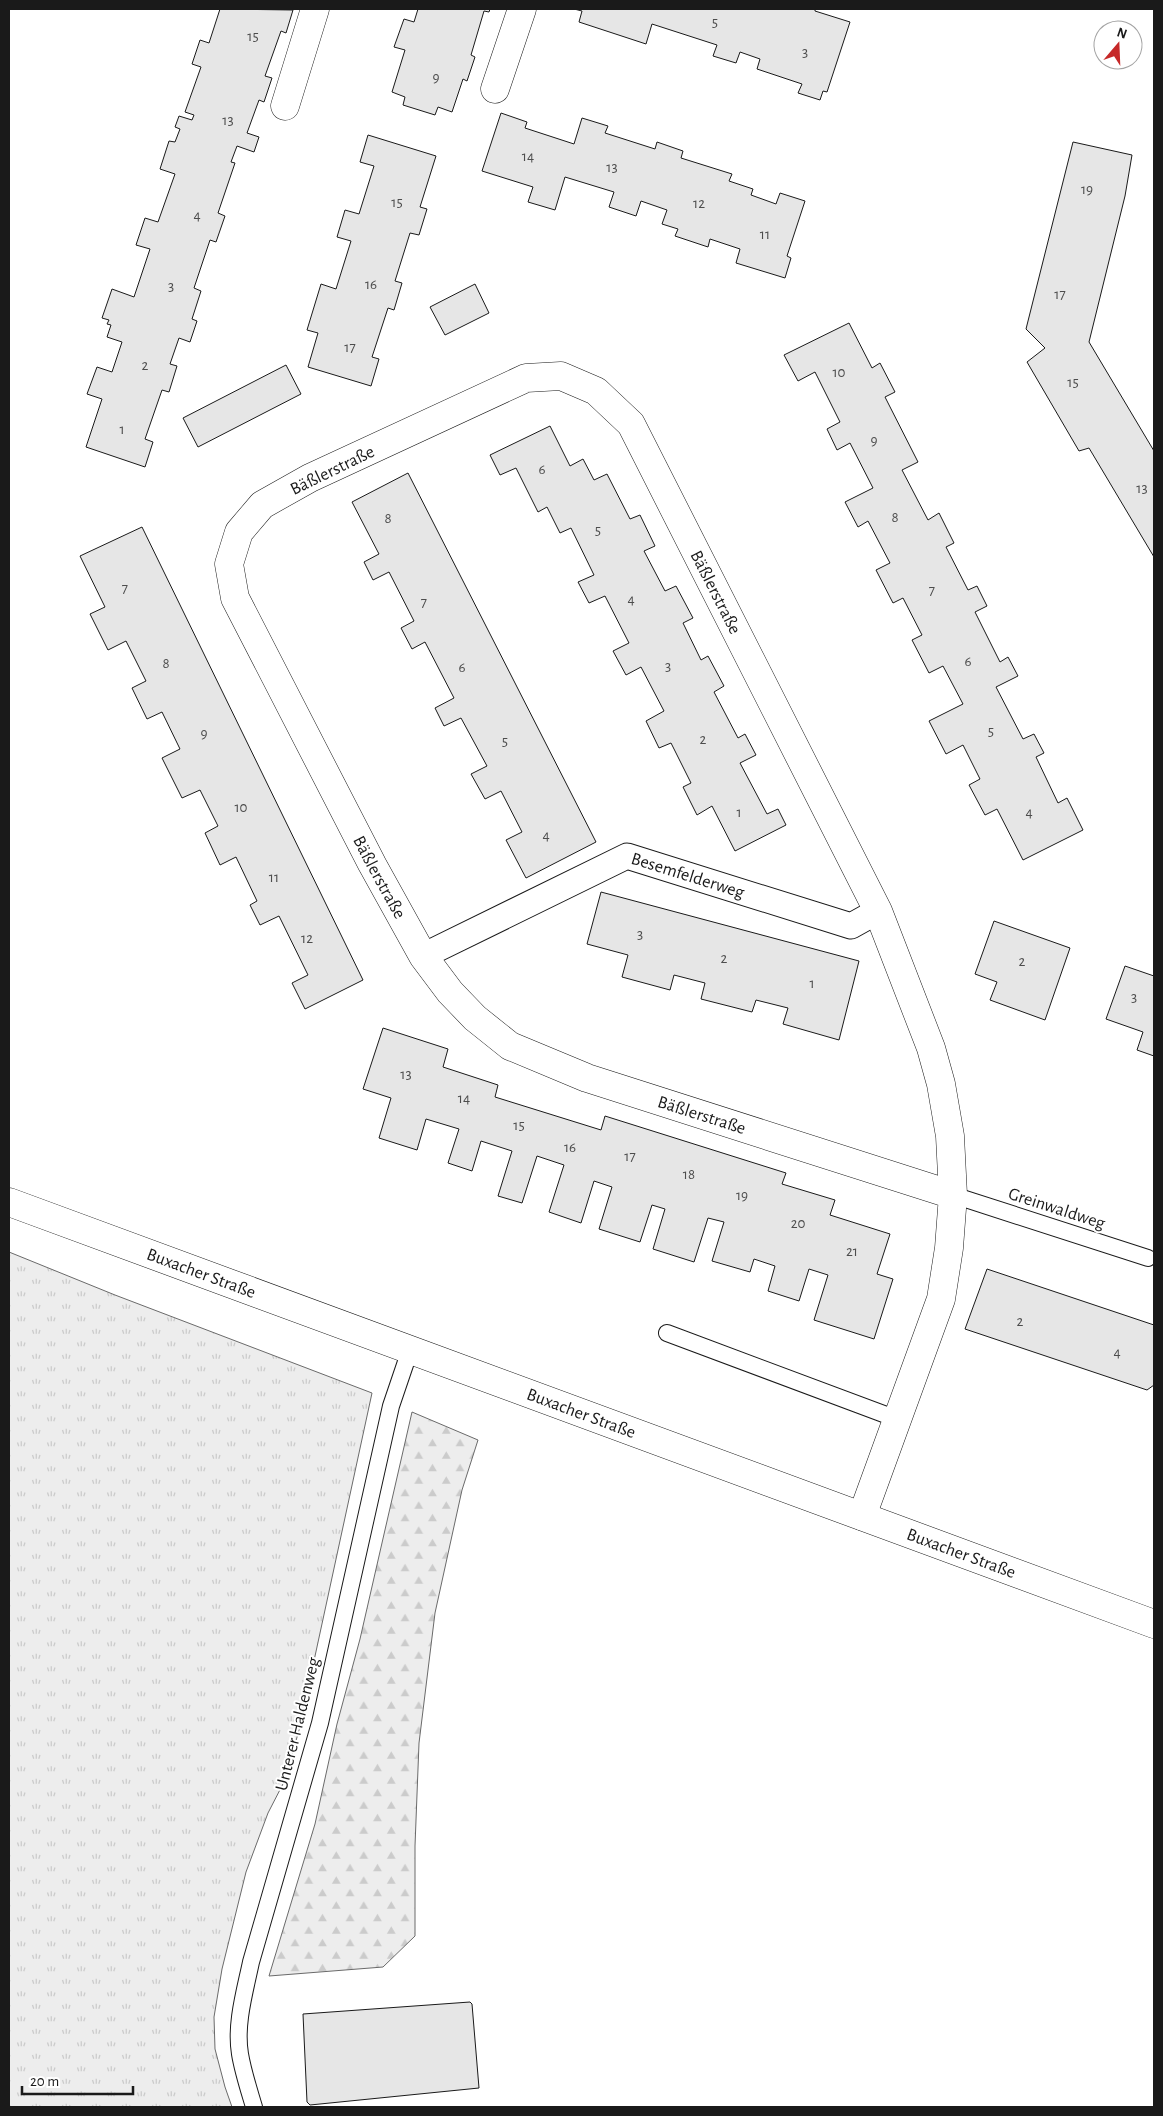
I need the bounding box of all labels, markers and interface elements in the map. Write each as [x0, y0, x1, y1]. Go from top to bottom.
house number: 5 [712, 15, 718, 30]
north arrow [1093, 20, 1143, 70]
text: N [1115, 25, 1129, 42]
house number: 15 [247, 29, 259, 44]
house number: 3 [802, 45, 808, 60]
house number: 9 [432, 70, 440, 85]
house number: 13 [222, 113, 234, 128]
house number: 14 [522, 149, 534, 164]
house number: 13 [606, 160, 618, 175]
house number: 19 [1081, 182, 1093, 197]
house number: 15 [391, 195, 403, 210]
house number: 12 [693, 196, 705, 211]
house number: 4 [193, 208, 201, 223]
house number: 11 [760, 227, 770, 242]
house number: 16 [365, 277, 377, 292]
house number: 3 [168, 279, 174, 294]
house number: 17 [1054, 287, 1066, 302]
house number: 17 [344, 340, 356, 355]
house number: 2 [142, 358, 149, 373]
house number: 10 [832, 365, 846, 380]
house number: 15 [1067, 375, 1079, 390]
house number: 1 [119, 422, 125, 437]
house number: 9 [870, 433, 878, 448]
street label: Bäßlerstraße [288, 443, 377, 499]
house number: 6 [538, 462, 546, 477]
house number: 13 [1136, 481, 1148, 496]
house number: 8 [891, 510, 899, 525]
house number: 8 [384, 511, 392, 526]
house number: 5 [595, 523, 601, 538]
street label: Bäßlerstraße [686, 548, 744, 637]
house number: 7 [122, 581, 128, 596]
house number: 7 [929, 583, 935, 598]
house number: 4 [627, 592, 635, 607]
house number: 7 [421, 595, 427, 610]
house number: 6 [964, 654, 972, 669]
house number: 8 [162, 656, 170, 671]
house number: 3 [665, 659, 671, 674]
house number: 6 [458, 660, 466, 675]
house number: 5 [988, 724, 994, 739]
house number: 9 [200, 726, 208, 741]
house number: 2 [700, 732, 707, 747]
house number: 5 [502, 734, 508, 749]
house number: 10 [234, 800, 248, 815]
house number: 1 [736, 805, 742, 820]
house number: 4 [1025, 805, 1033, 820]
house number: 4 [542, 828, 550, 843]
street label: Bäßlerstraße [349, 833, 408, 922]
street label: Besemfelderweg [629, 850, 747, 902]
house number: 11 [269, 870, 279, 885]
house number: 3 [637, 927, 643, 942]
house number: 12 [301, 931, 313, 946]
house number: 2 [721, 951, 728, 966]
house number: 2 [1019, 954, 1026, 969]
house number: 1 [809, 976, 815, 991]
house number: 3 [1131, 990, 1137, 1005]
house number: 13 [400, 1067, 412, 1082]
house number: 14 [458, 1091, 470, 1106]
street label: Bäßlerstraße [655, 1093, 748, 1138]
house number: 15 [513, 1118, 525, 1133]
house number: 16 [564, 1140, 576, 1155]
house number: 17 [624, 1149, 636, 1164]
house number: 18 [683, 1167, 695, 1182]
street label: Greinwaldweg [1006, 1185, 1107, 1233]
house number: 19 [736, 1188, 748, 1203]
house number: 20 [791, 1216, 805, 1231]
house number: 21 [846, 1244, 858, 1259]
street label: Buxacher Straße [144, 1246, 258, 1302]
house number: 2 [1017, 1314, 1024, 1329]
house number: 4 [1113, 1345, 1121, 1360]
street label: Buxacher Straße [524, 1386, 638, 1442]
street label: Buxacher Straße [904, 1526, 1018, 1582]
street label: Unterer Haldenweg [273, 1655, 323, 1793]
scale bar [22, 2064, 134, 2096]
text: 20 m [30, 2074, 59, 2089]

